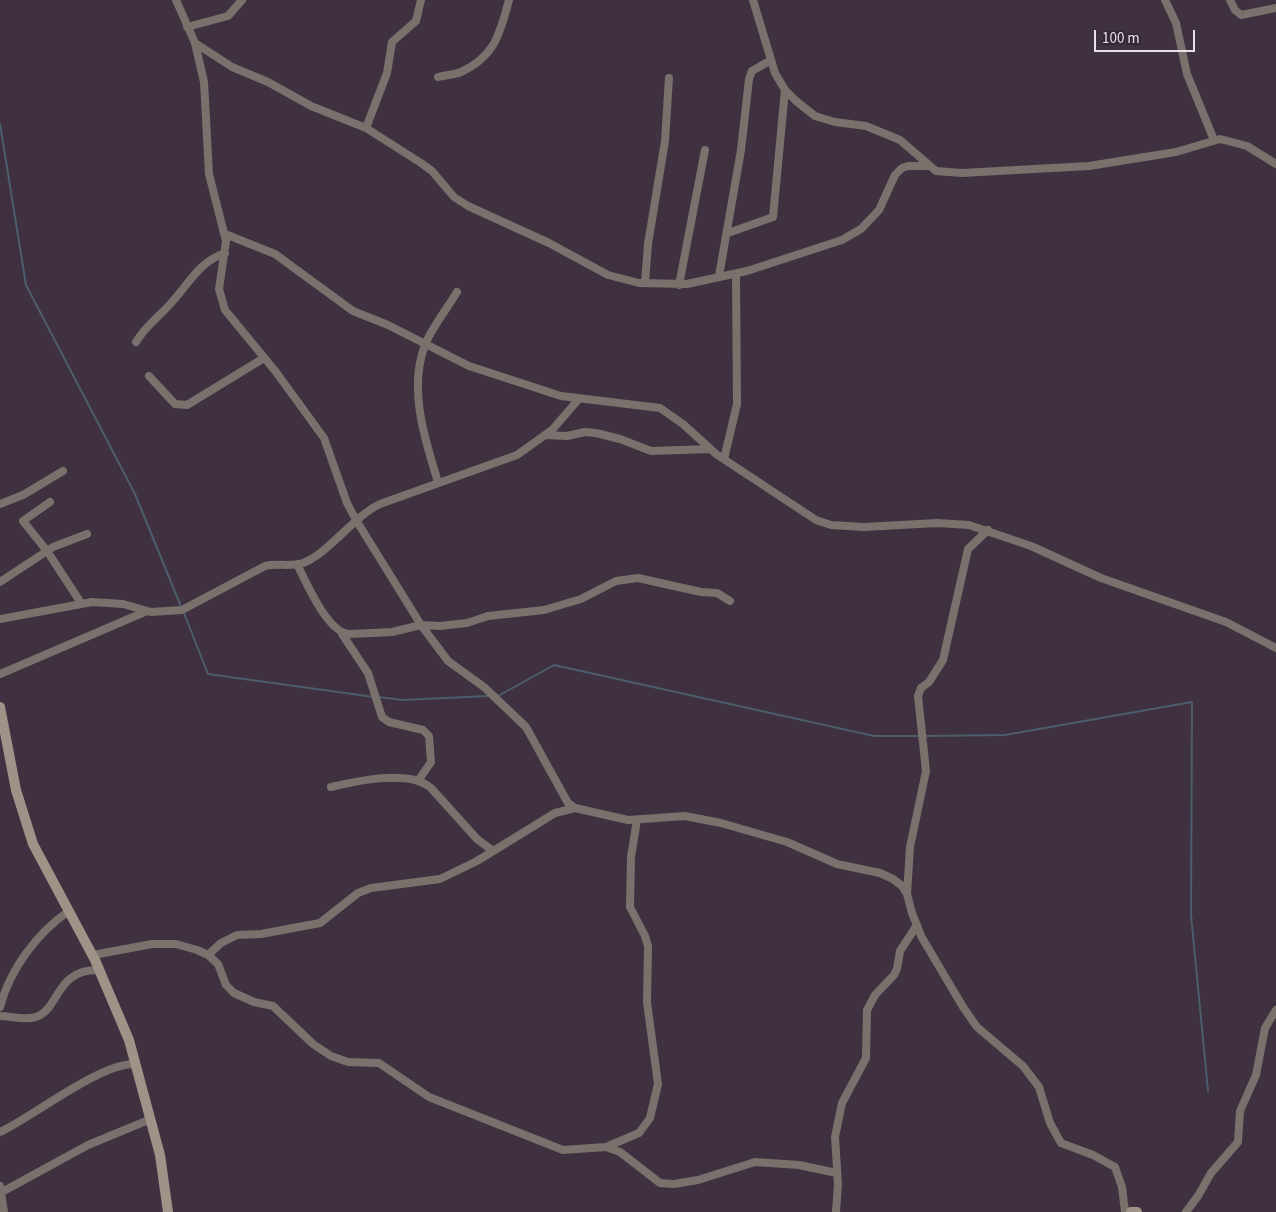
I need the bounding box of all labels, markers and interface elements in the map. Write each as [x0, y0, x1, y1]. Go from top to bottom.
scale bar [1096, 20, 1197, 52]
text: 100 m [1102, 28, 1140, 49]

